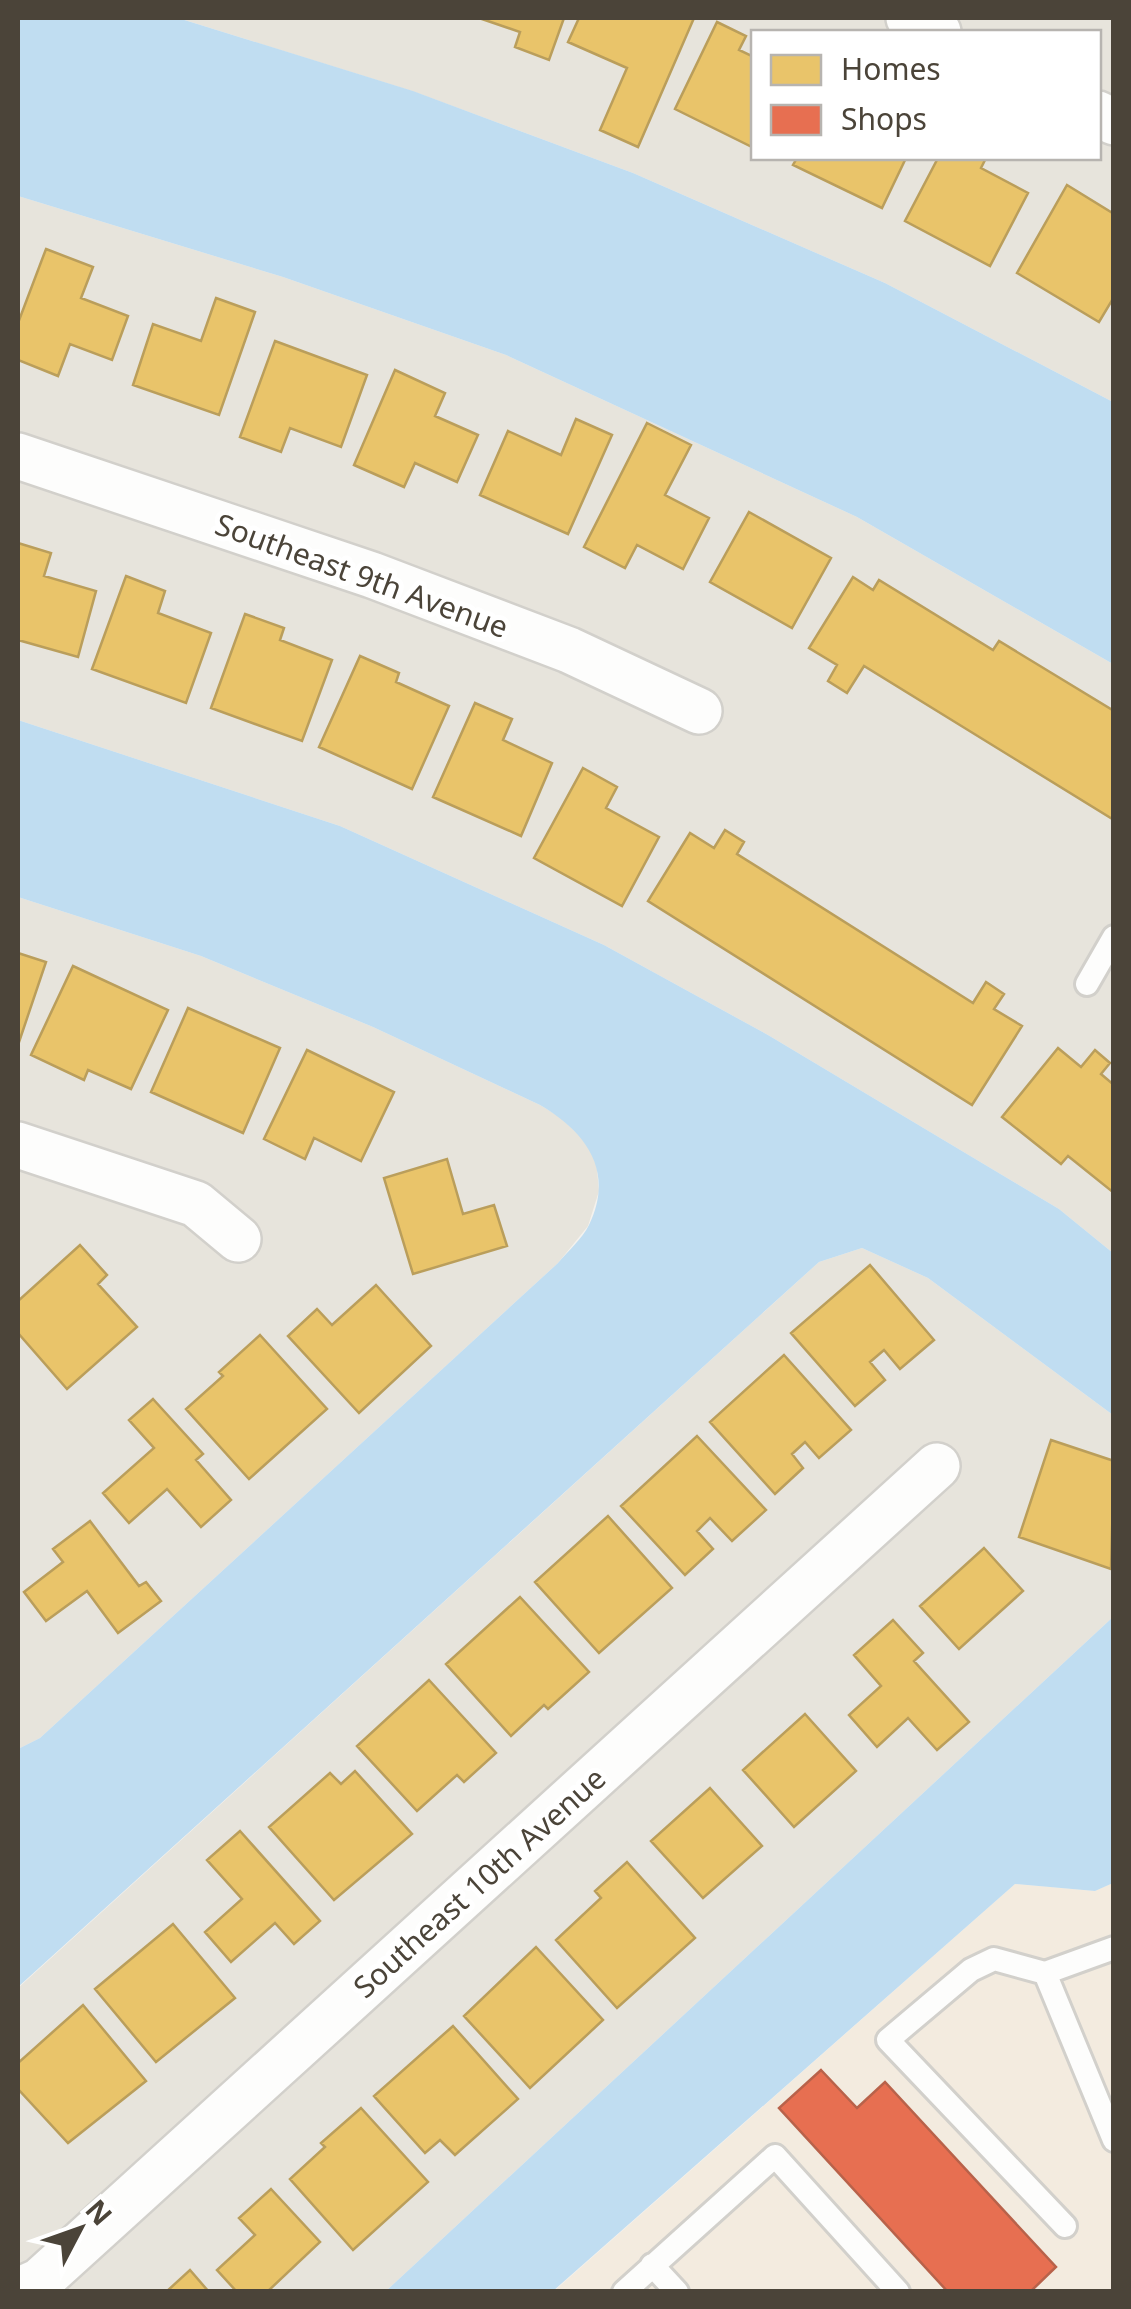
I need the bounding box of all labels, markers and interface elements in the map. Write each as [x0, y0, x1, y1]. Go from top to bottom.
legend [751, 30, 1101, 160]
text: Homes [841, 48, 941, 89]
text: Shops [841, 98, 927, 139]
street label: Southeast 9th Avenue [210, 503, 514, 647]
street label: Southeast 10th Avenue [344, 1758, 614, 2006]
north arrow [30, 2179, 130, 2279]
text: N [78, 2191, 121, 2233]

